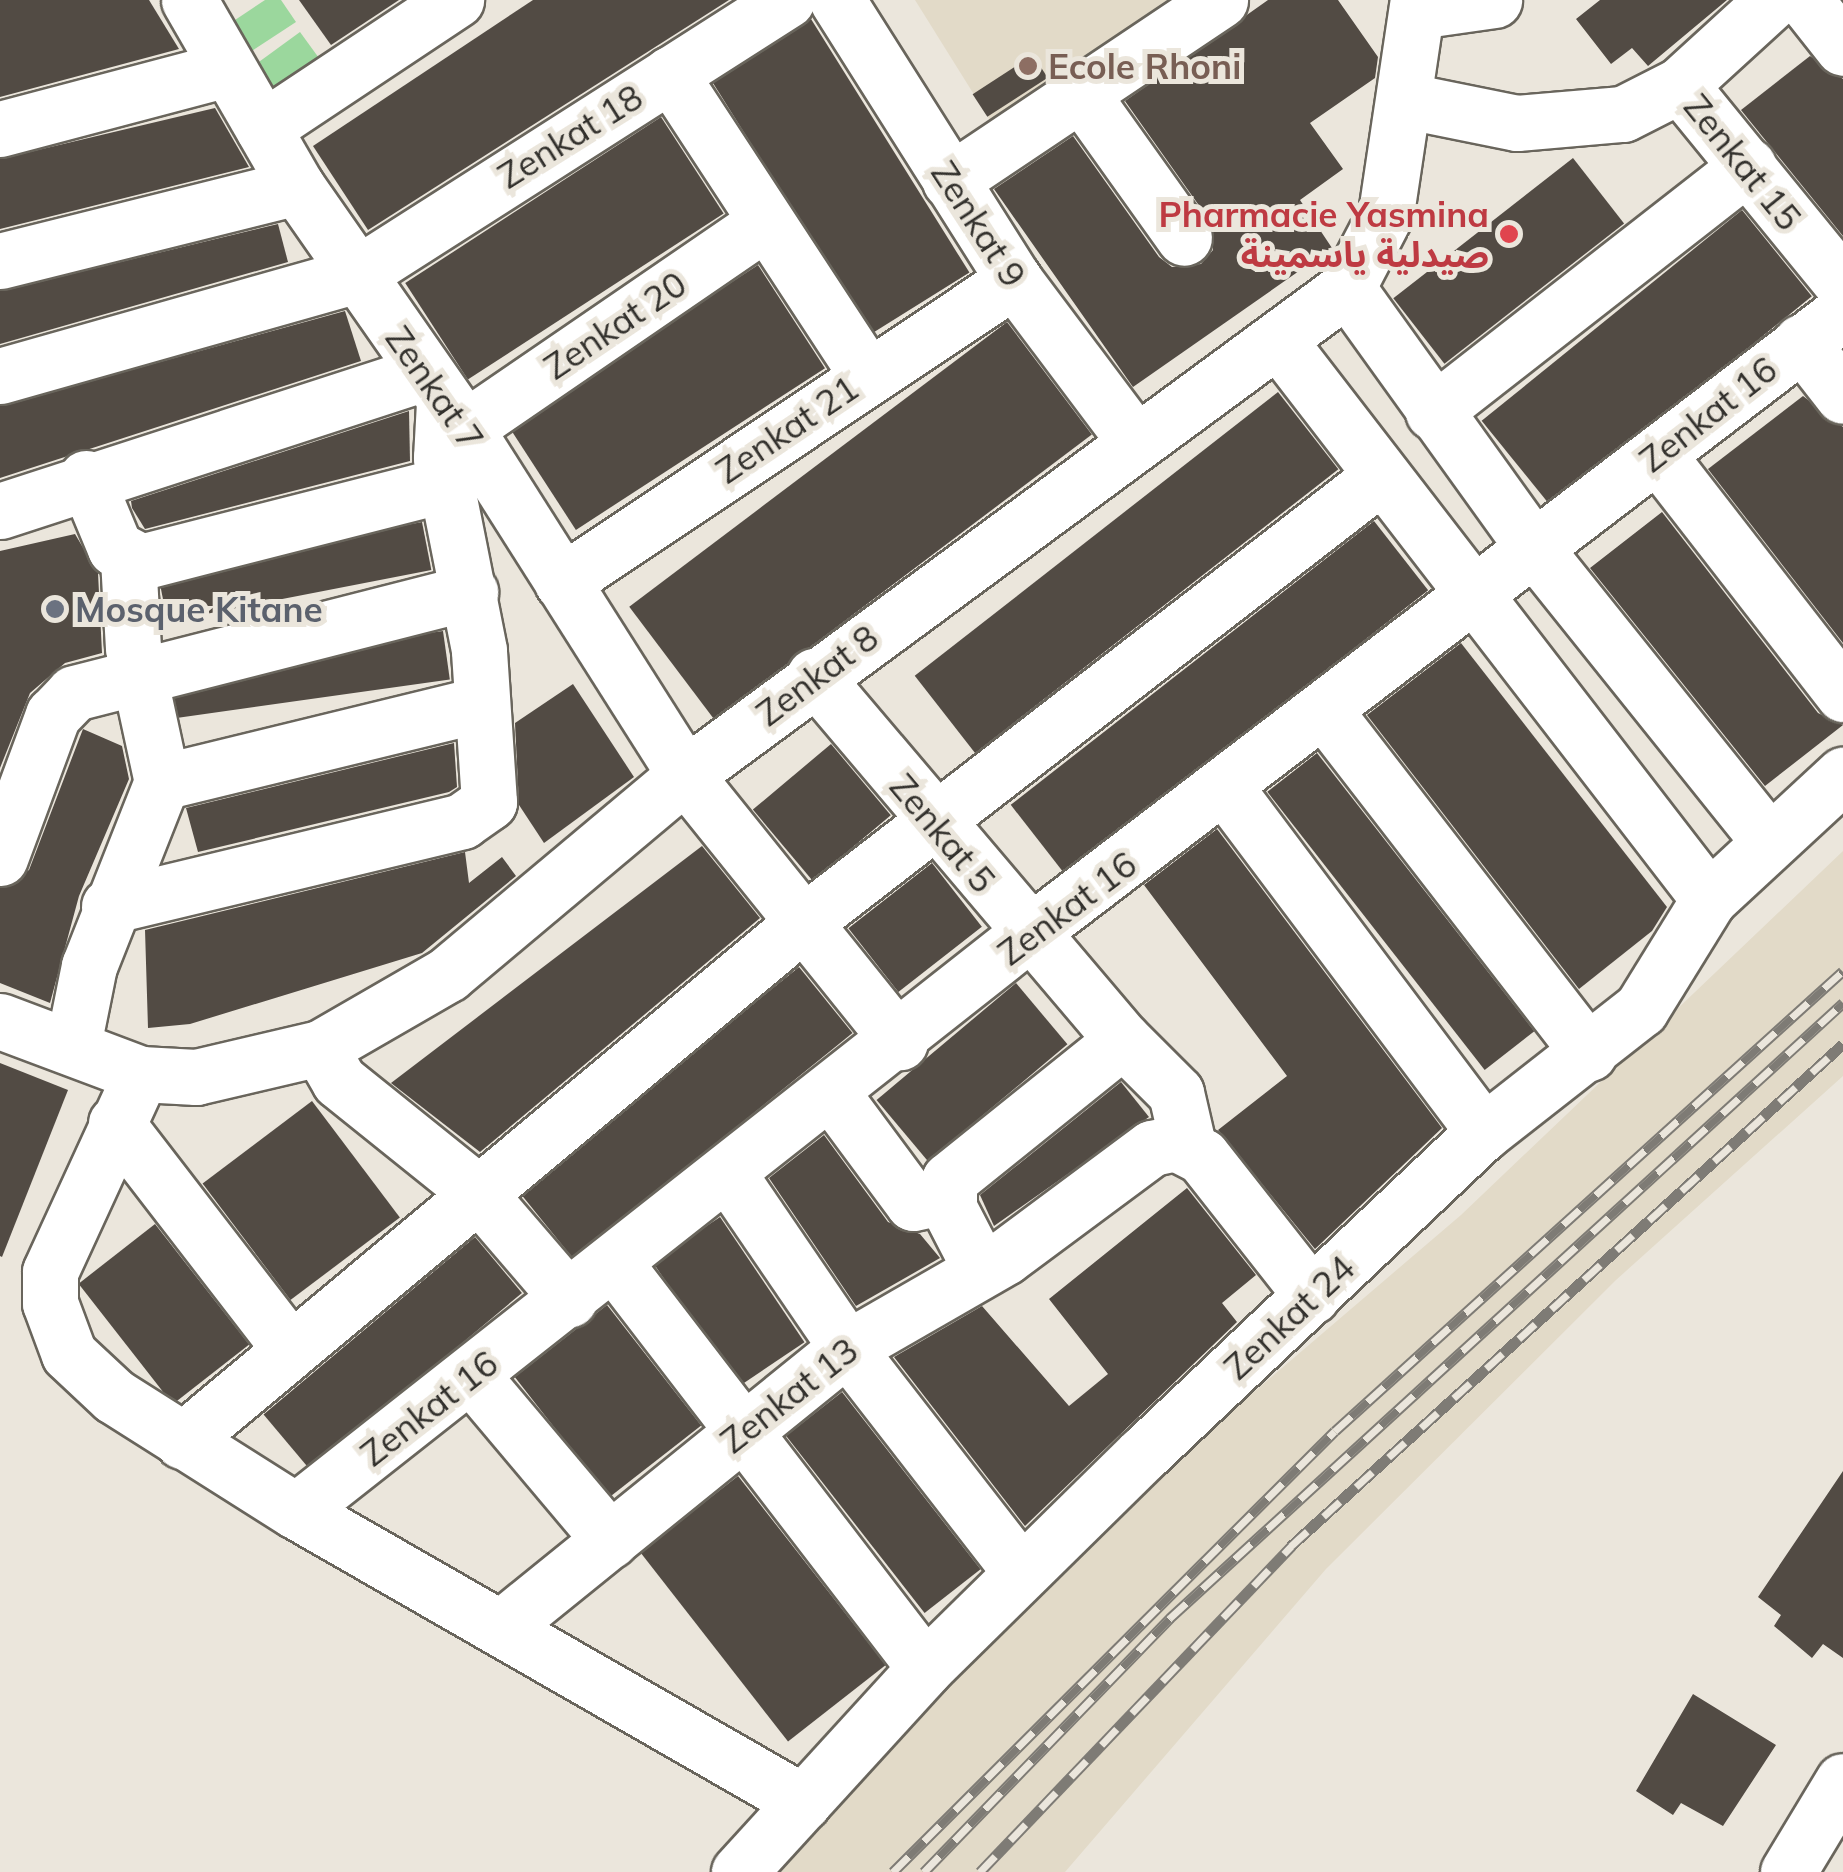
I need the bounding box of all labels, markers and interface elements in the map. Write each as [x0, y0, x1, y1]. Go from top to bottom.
place label: Ecole Rhoni [1048, 45, 1241, 87]
marker: Ecole Rhoni [1017, 55, 1039, 77]
street label: Zenkat 18 [490, 75, 650, 197]
street label: Zenkat 15 [1676, 86, 1810, 238]
street label: Zenkat 9 [923, 153, 1035, 295]
place label: Pharmacie Yasmina صيدلية ياسمينة [1158, 193, 1489, 275]
marker: Pharmacie Yasmina صيدلية ياسمينة [1498, 223, 1520, 245]
street label: Zenkat 20 [536, 262, 694, 388]
street label: Zenkat 7 [377, 318, 493, 458]
street label: Zenkat 16 [1631, 348, 1785, 480]
street label: Zenkat 21 [708, 366, 866, 492]
place label: Mosque Kitane [75, 588, 323, 630]
marker: Mosque Kitane [44, 598, 66, 620]
street label: Zenkat 8 [748, 616, 886, 734]
street label: Zenkat 5 [882, 765, 1004, 901]
street label: Zenkat 16 [990, 842, 1144, 974]
street label: Zenkat 24 [1215, 1246, 1363, 1388]
street label: Zenkat 13 [712, 1329, 866, 1461]
street label: Zenkat 16 [352, 1342, 506, 1474]

